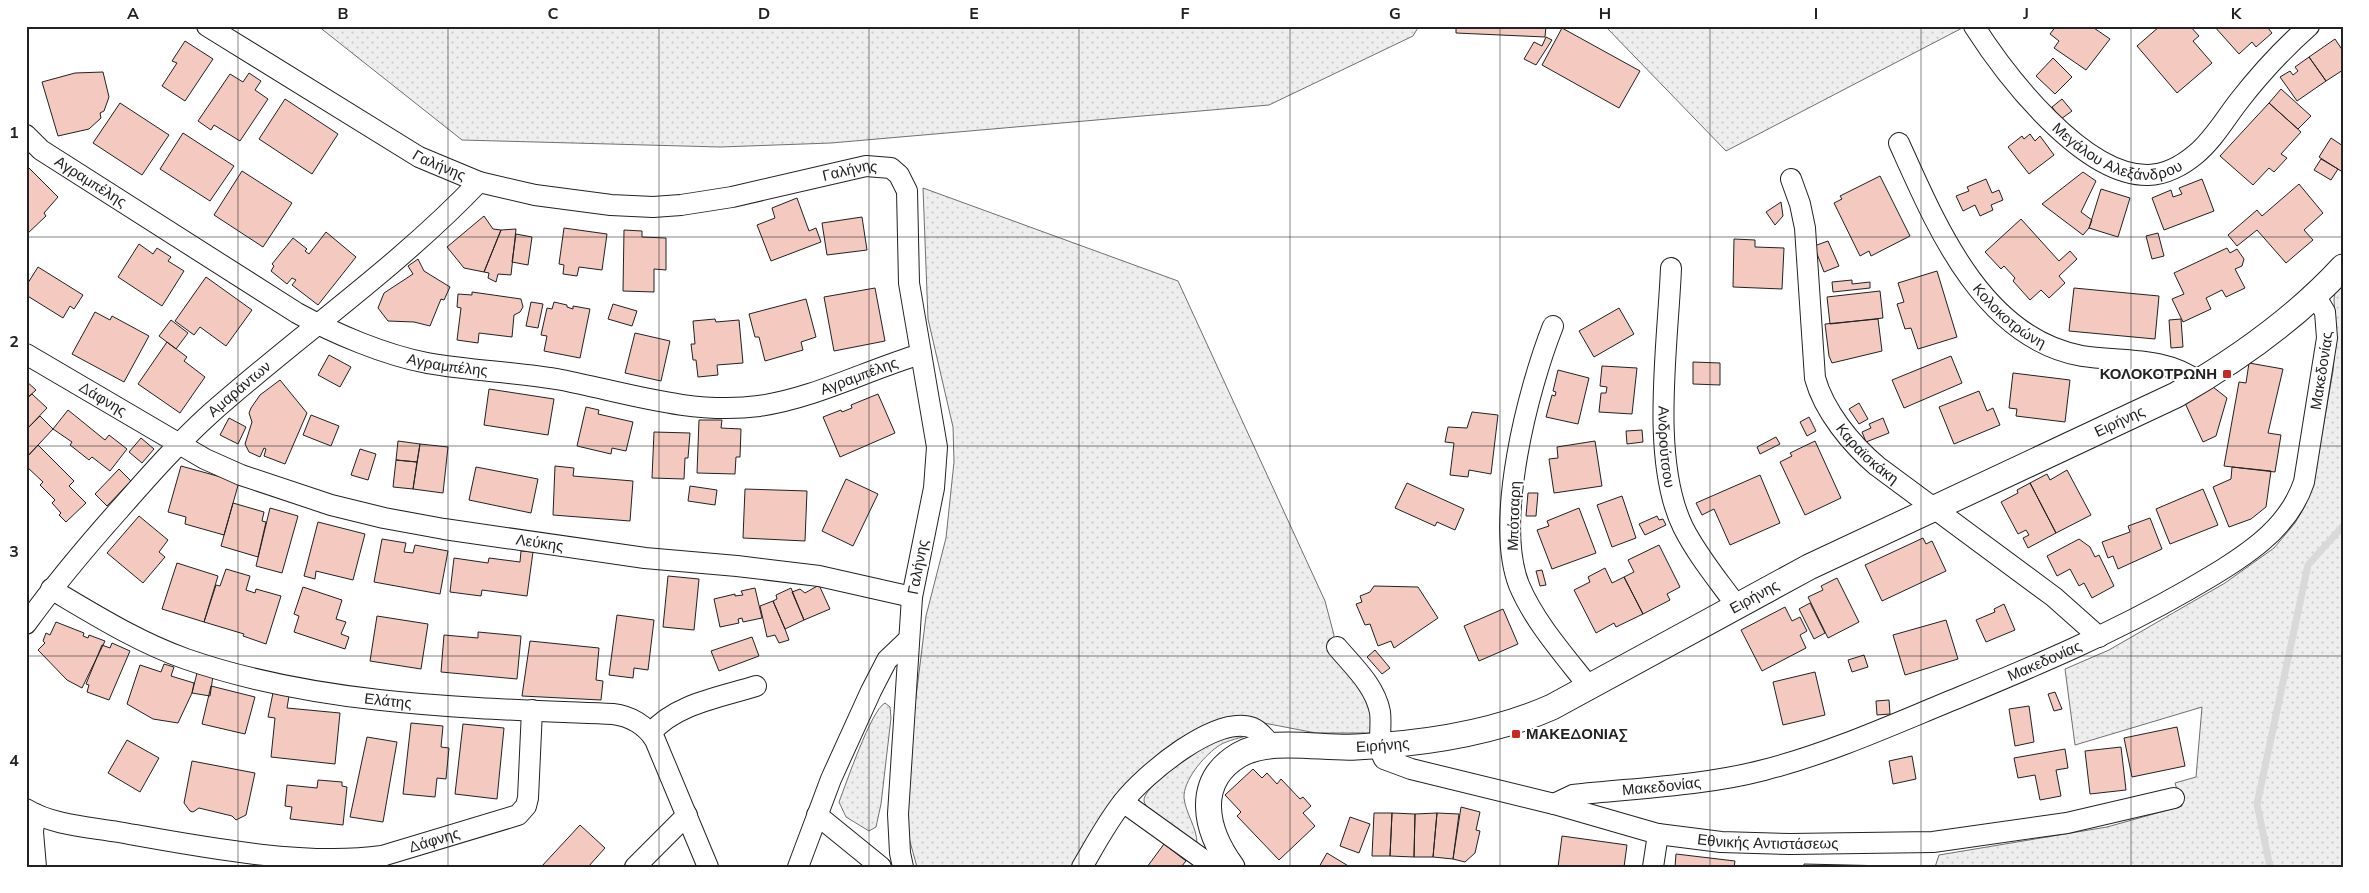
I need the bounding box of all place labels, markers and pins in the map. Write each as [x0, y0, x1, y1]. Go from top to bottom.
place label: ΚΟΛΟΚΟΤΡΩΝΗ [2100, 364, 2217, 384]
marker: ΚΟΛΟΚΟΤΡΩΝΗ [2221, 368, 2233, 380]
place label: ΜΑΚΕΔΟΝΙΑΣ [1526, 724, 1628, 744]
marker: ΜΑΚΕΔΟΝΙΑΣ [1510, 728, 1522, 740]

